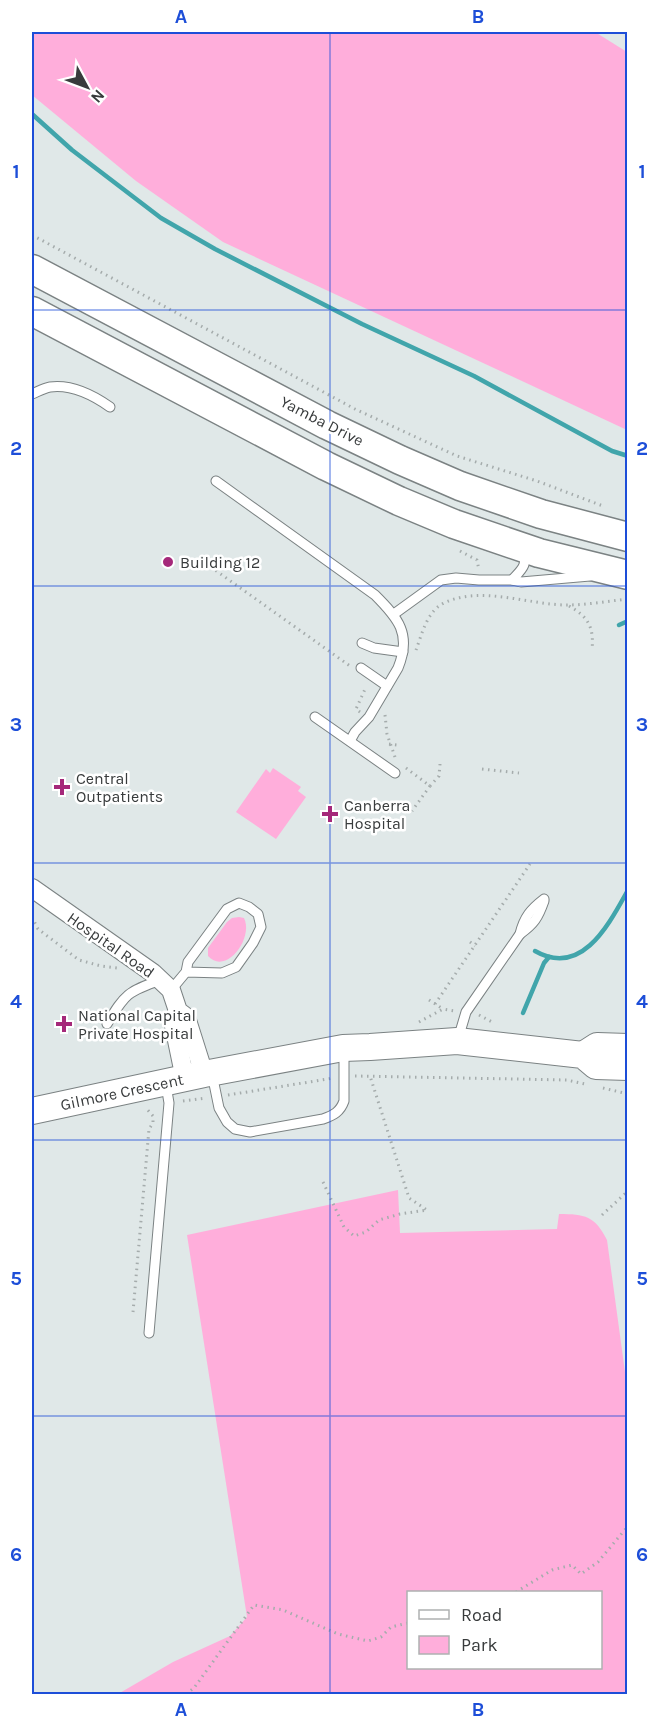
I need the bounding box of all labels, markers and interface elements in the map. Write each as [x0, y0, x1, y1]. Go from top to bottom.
text: A [175, 5, 188, 28]
text: B [472, 5, 484, 28]
north arrow [57, 57, 117, 117]
text: N [87, 86, 109, 107]
text: 1 [12, 160, 20, 183]
text: 1 [638, 160, 646, 183]
street label: Yamba Drive [277, 392, 367, 450]
text: 2 [10, 437, 22, 460]
text: 2 [636, 437, 648, 460]
place label: Building 12 [180, 553, 260, 572]
marker: Building 12 [161, 555, 175, 569]
text: 3 [10, 713, 22, 736]
text: 3 [636, 713, 648, 736]
place label: Central Outpatients [76, 769, 163, 806]
marker: Central Outpatients [53, 778, 71, 796]
place label: Canberra Hospital [344, 796, 410, 833]
marker: Canberra Hospital [321, 805, 339, 823]
street label: Hospital Road [64, 908, 158, 982]
text: 4 [10, 990, 22, 1013]
text: 4 [636, 990, 648, 1013]
place label: National Capital Private Hospital [78, 1006, 196, 1043]
marker: National Capital Private Hospital [55, 1015, 73, 1033]
street label: Gilmore Crescent [59, 1070, 185, 1114]
text: 5 [10, 1267, 22, 1290]
text: 5 [636, 1267, 648, 1290]
text: 6 [10, 1543, 22, 1566]
text: 6 [636, 1543, 648, 1566]
legend [407, 1591, 602, 1669]
text: Road [461, 1604, 502, 1626]
text: Park [461, 1634, 498, 1656]
text: A [175, 1698, 188, 1721]
text: B [472, 1698, 484, 1721]

